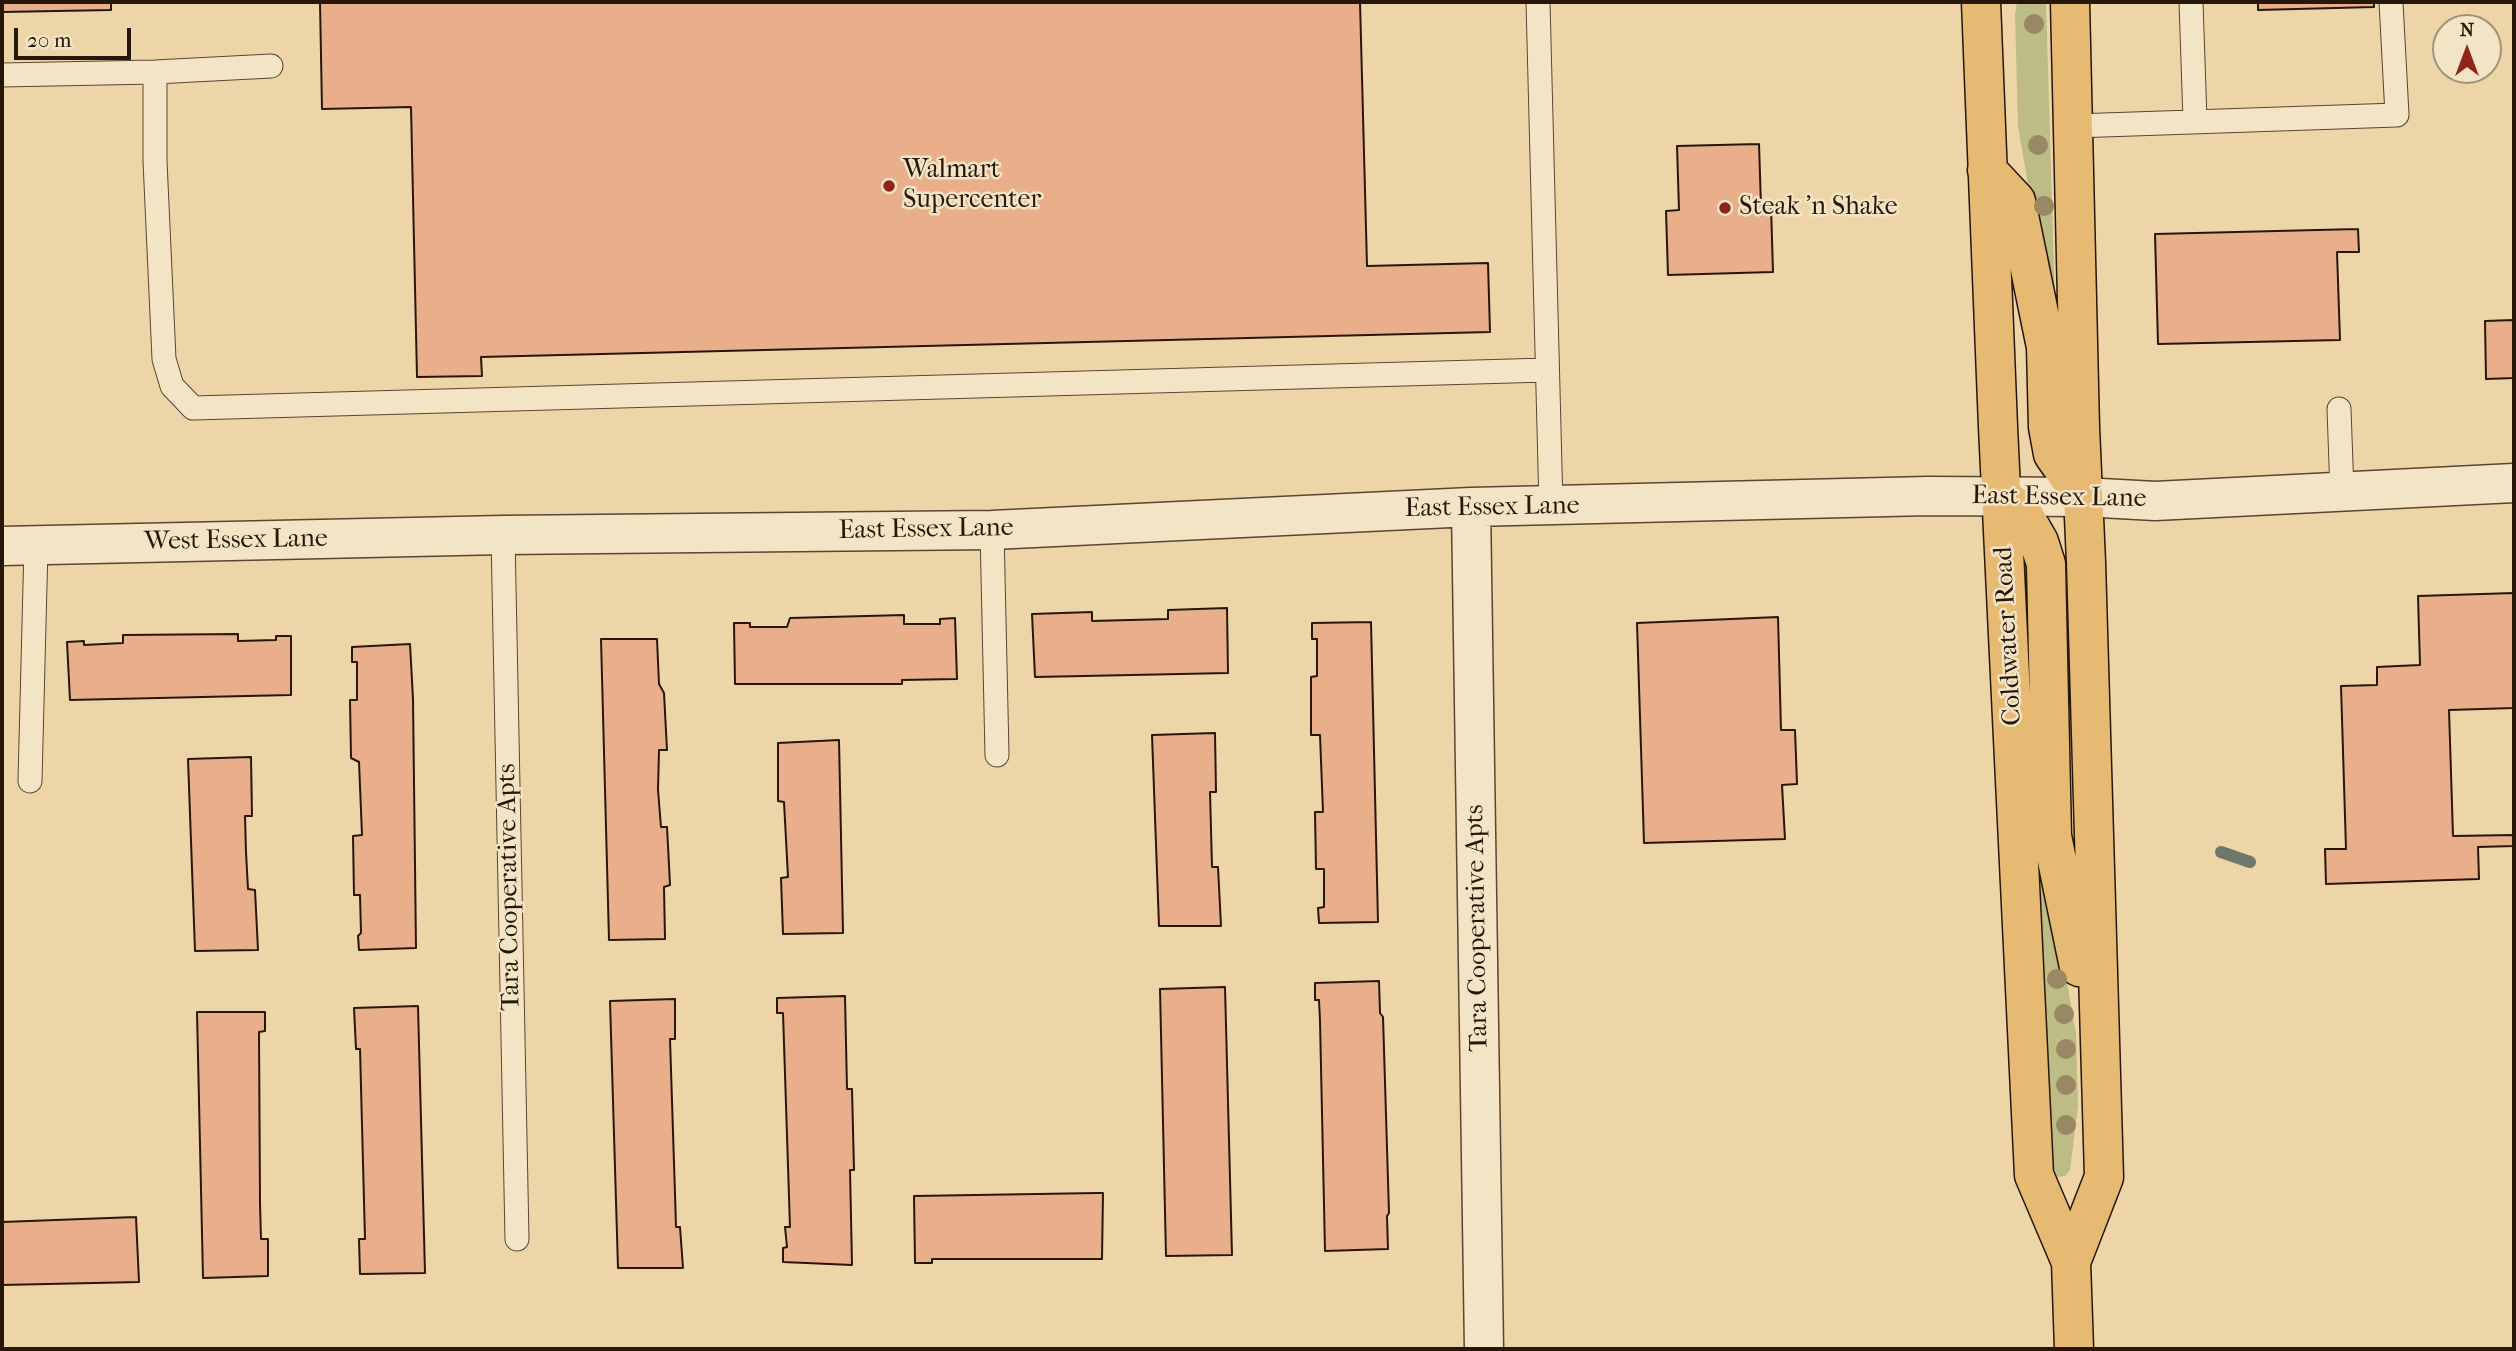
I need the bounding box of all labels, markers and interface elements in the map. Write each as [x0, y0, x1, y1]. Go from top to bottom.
scale bar [18, 14, 135, 58]
north arrow [2432, 14, 2502, 84]
text: N [2460, 19, 2474, 41]
text: 20 m [27, 28, 71, 52]
place label: Walmart Supercenter [903, 155, 1041, 216]
marker: Walmart Supercenter [881, 178, 897, 194]
place label: Steak 'n Shake [1739, 192, 1898, 224]
marker: Steak 'n Shake [1717, 200, 1733, 216]
street label: East Essex Lane [1971, 481, 2147, 515]
street label: East Essex Lane [1404, 491, 1580, 525]
street label: East Essex Lane [838, 513, 1014, 547]
street label: West Essex Lane [144, 524, 328, 558]
street label: Coldwater Road [1989, 546, 2029, 726]
street label: Tara Cooperative Apts [492, 763, 528, 1011]
street label: Tara Cooperative Apts [1460, 804, 1496, 1052]

